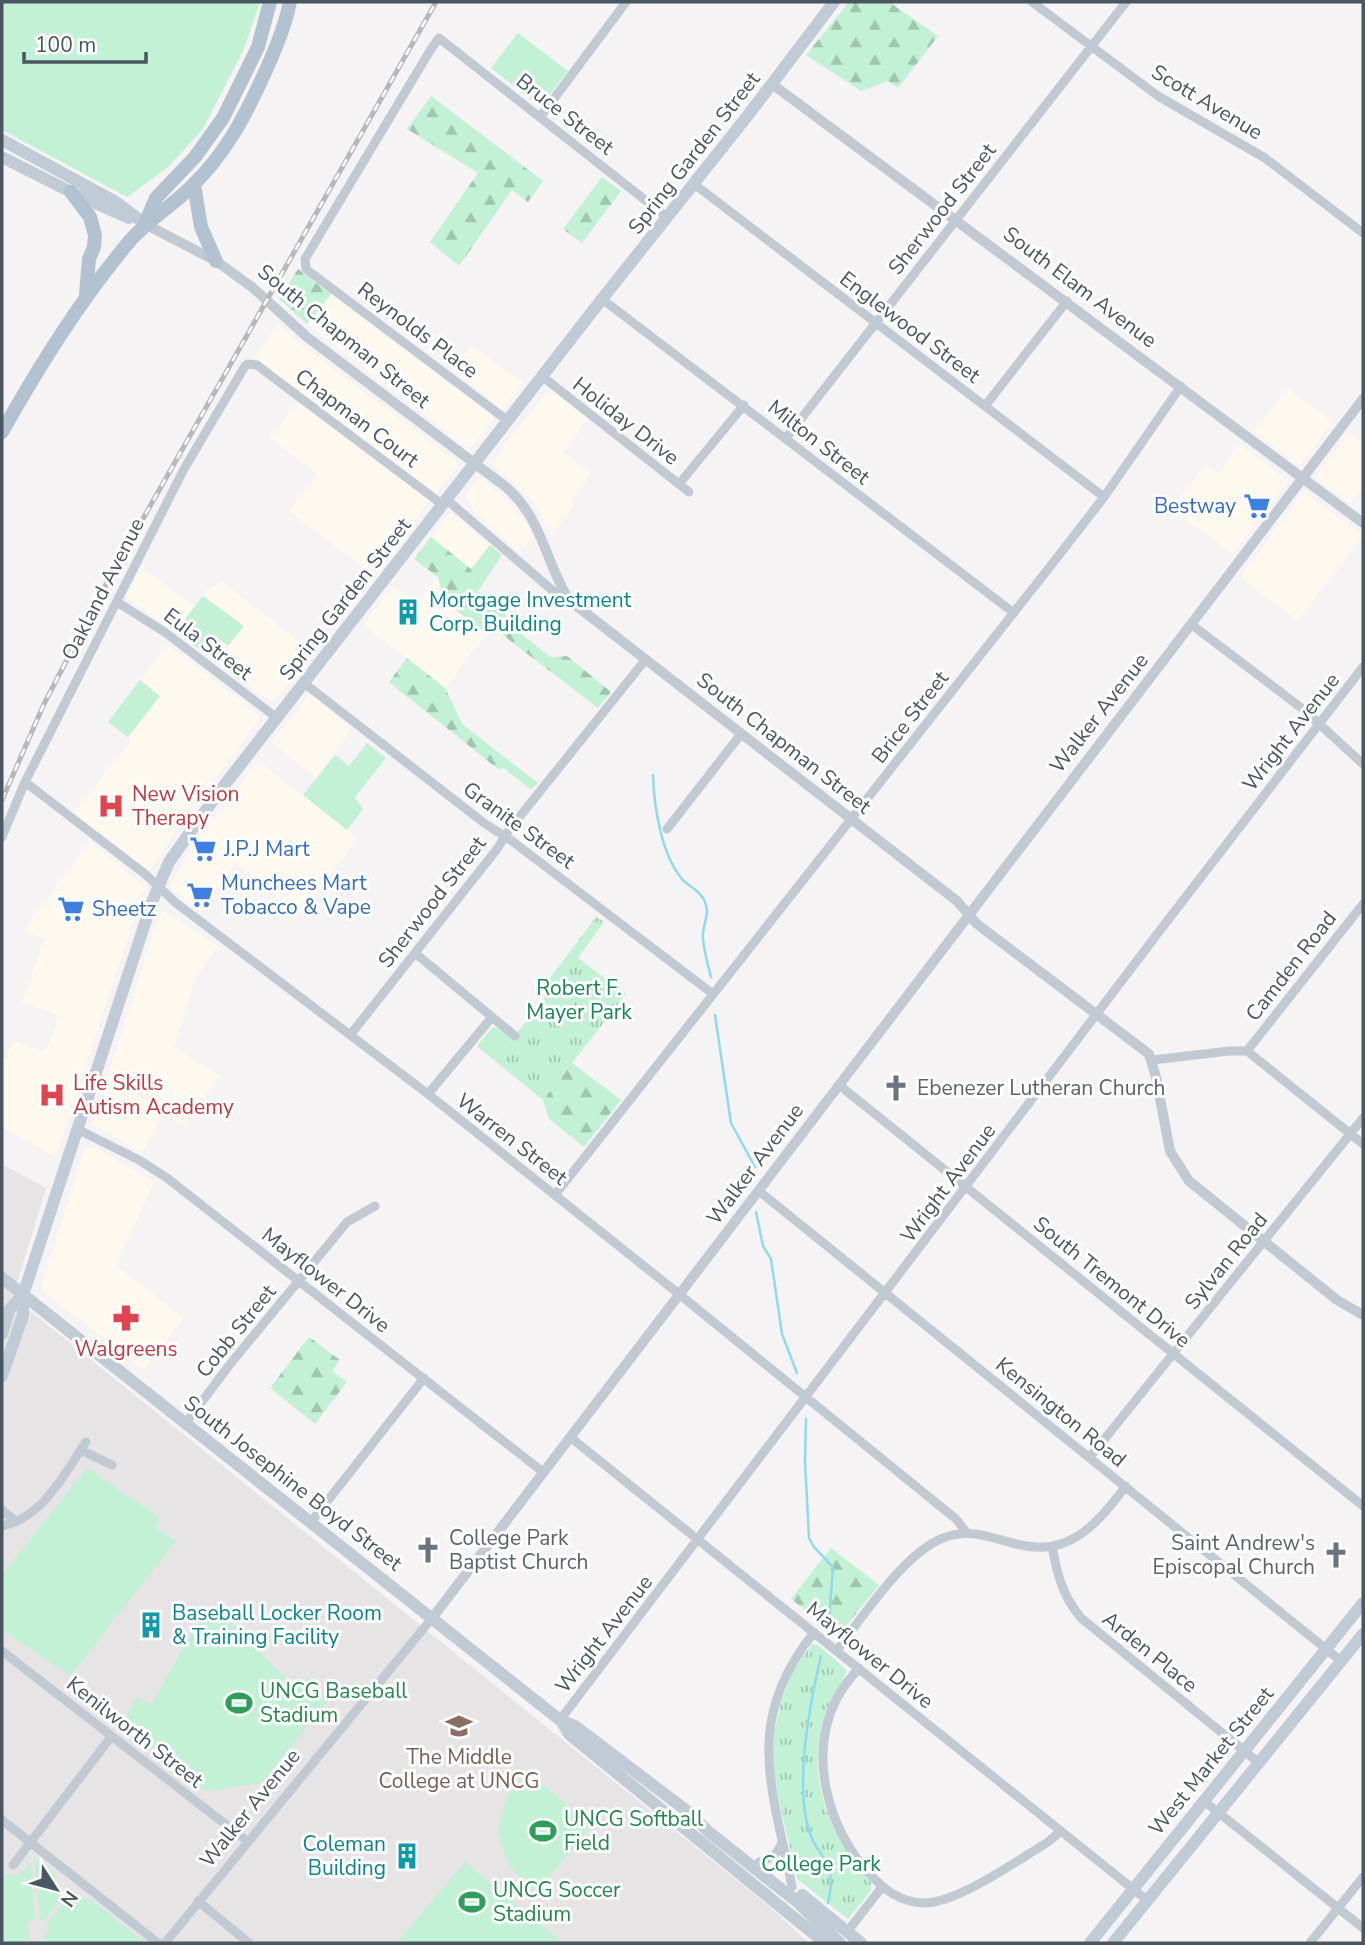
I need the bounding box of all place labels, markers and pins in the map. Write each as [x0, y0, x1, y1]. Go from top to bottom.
supermarket icon: Bestway [1242, 491, 1272, 521]
place label: Bestway [1154, 492, 1236, 520]
place label: Mortgage Investment Corp. Building [429, 586, 632, 638]
building icon: Mortgage Investment Corp. Building [393, 597, 423, 627]
place label: New Vision Therapy [132, 780, 240, 832]
hospital icon: New Vision Therapy [96, 791, 126, 821]
supermarket icon: J.P.J Mart [188, 834, 218, 864]
place label: J.P.J Mart [223, 835, 310, 863]
place label: Munchees Mart Tobacco & Vape [221, 869, 371, 921]
supermarket icon: Munchees Mart Tobacco & Vape [185, 880, 215, 910]
supermarket icon: Sheetz [56, 894, 86, 924]
place label: Sheetz [92, 895, 157, 923]
place label: Life Skills Autism Academy [73, 1069, 234, 1121]
church icon: Ebenezer Lutheran Church [881, 1073, 911, 1103]
place label: Ebenezer Lutheran Church [917, 1074, 1165, 1102]
hospital icon: Life Skills Autism Academy [37, 1080, 67, 1110]
pharmacy icon: Walgreens [111, 1303, 141, 1333]
place label: Walgreens [74, 1335, 178, 1363]
place label: College Park Baptist Church [449, 1524, 588, 1576]
place label: Saint Andrew's Episcopal Church [1152, 1529, 1315, 1581]
church icon: College Park Baptist Church [413, 1535, 443, 1565]
church icon: Saint Andrew's Episcopal Church [1321, 1540, 1351, 1570]
place label: Baseball Locker Room & Training Facility [172, 1599, 382, 1651]
building icon: Baseball Locker Room & Training Facility [136, 1610, 166, 1640]
place label: UNCG Baseball Stadium [260, 1677, 408, 1729]
sports icon: UNCG Baseball Stadium [224, 1688, 254, 1718]
school or university icon: The Middle College at UNCG [444, 1711, 474, 1741]
place label: The Middle College at UNCG [378, 1743, 540, 1795]
place label: UNCG Softball Field [564, 1805, 704, 1857]
sports icon: UNCG Softball Field [528, 1816, 558, 1846]
place label: Coleman Building [303, 1830, 386, 1882]
building icon: Coleman Building [392, 1841, 422, 1871]
place label: UNCG Soccer Stadium [493, 1876, 621, 1928]
sports icon: UNCG Soccer Stadium [457, 1887, 487, 1917]

